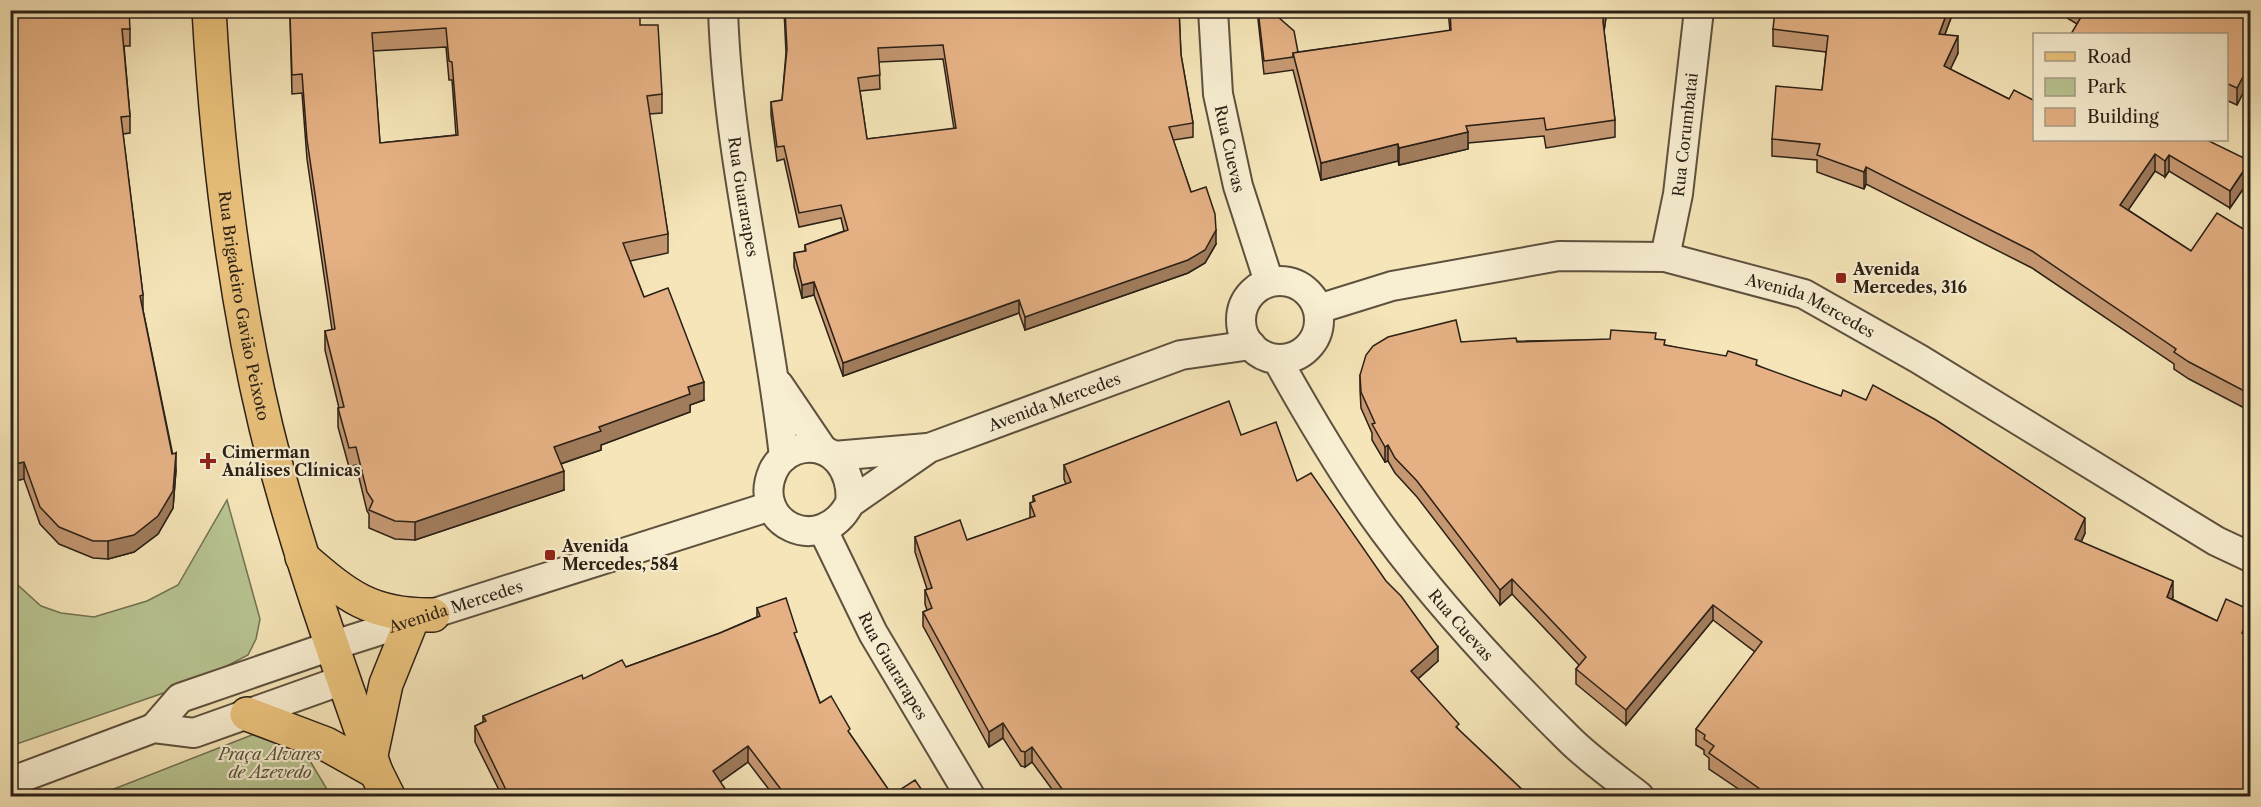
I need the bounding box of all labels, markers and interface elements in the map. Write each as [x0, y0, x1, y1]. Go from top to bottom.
legend [2033, 33, 2228, 141]
text: Road [2087, 46, 2132, 68]
street label: Rua Corumbatai [1668, 71, 1702, 198]
text: Park [2087, 76, 2128, 98]
street label: Rua Cuevas [1211, 103, 1249, 195]
text: Building [2087, 106, 2159, 128]
street label: Rua Guararapes [724, 135, 763, 258]
street label: Rua Brigadeiro Gavião Peixoto [215, 190, 274, 423]
place label: Avenida Mercedes, 316 [1852, 259, 1967, 297]
street label: Avenida Mercedes [1743, 269, 1878, 342]
marker: Avenida Mercedes, 316 [1834, 271, 1848, 285]
street label: Avenida Mercedes [984, 368, 1123, 436]
place label: Cimerman Análises Clínicas [221, 442, 361, 480]
marker: Cimerman Análises Clínicas [199, 452, 217, 470]
place label: Avenida Mercedes, 584 [561, 536, 678, 574]
marker: Avenida Mercedes, 584 [543, 548, 557, 562]
street label: Avenida Mercedes [385, 576, 525, 637]
street label: Rua Cuevas [1424, 585, 1498, 665]
street label: Rua Guararapes [854, 609, 932, 723]
park label: Praça Alvares de Azevedo [217, 744, 321, 782]

